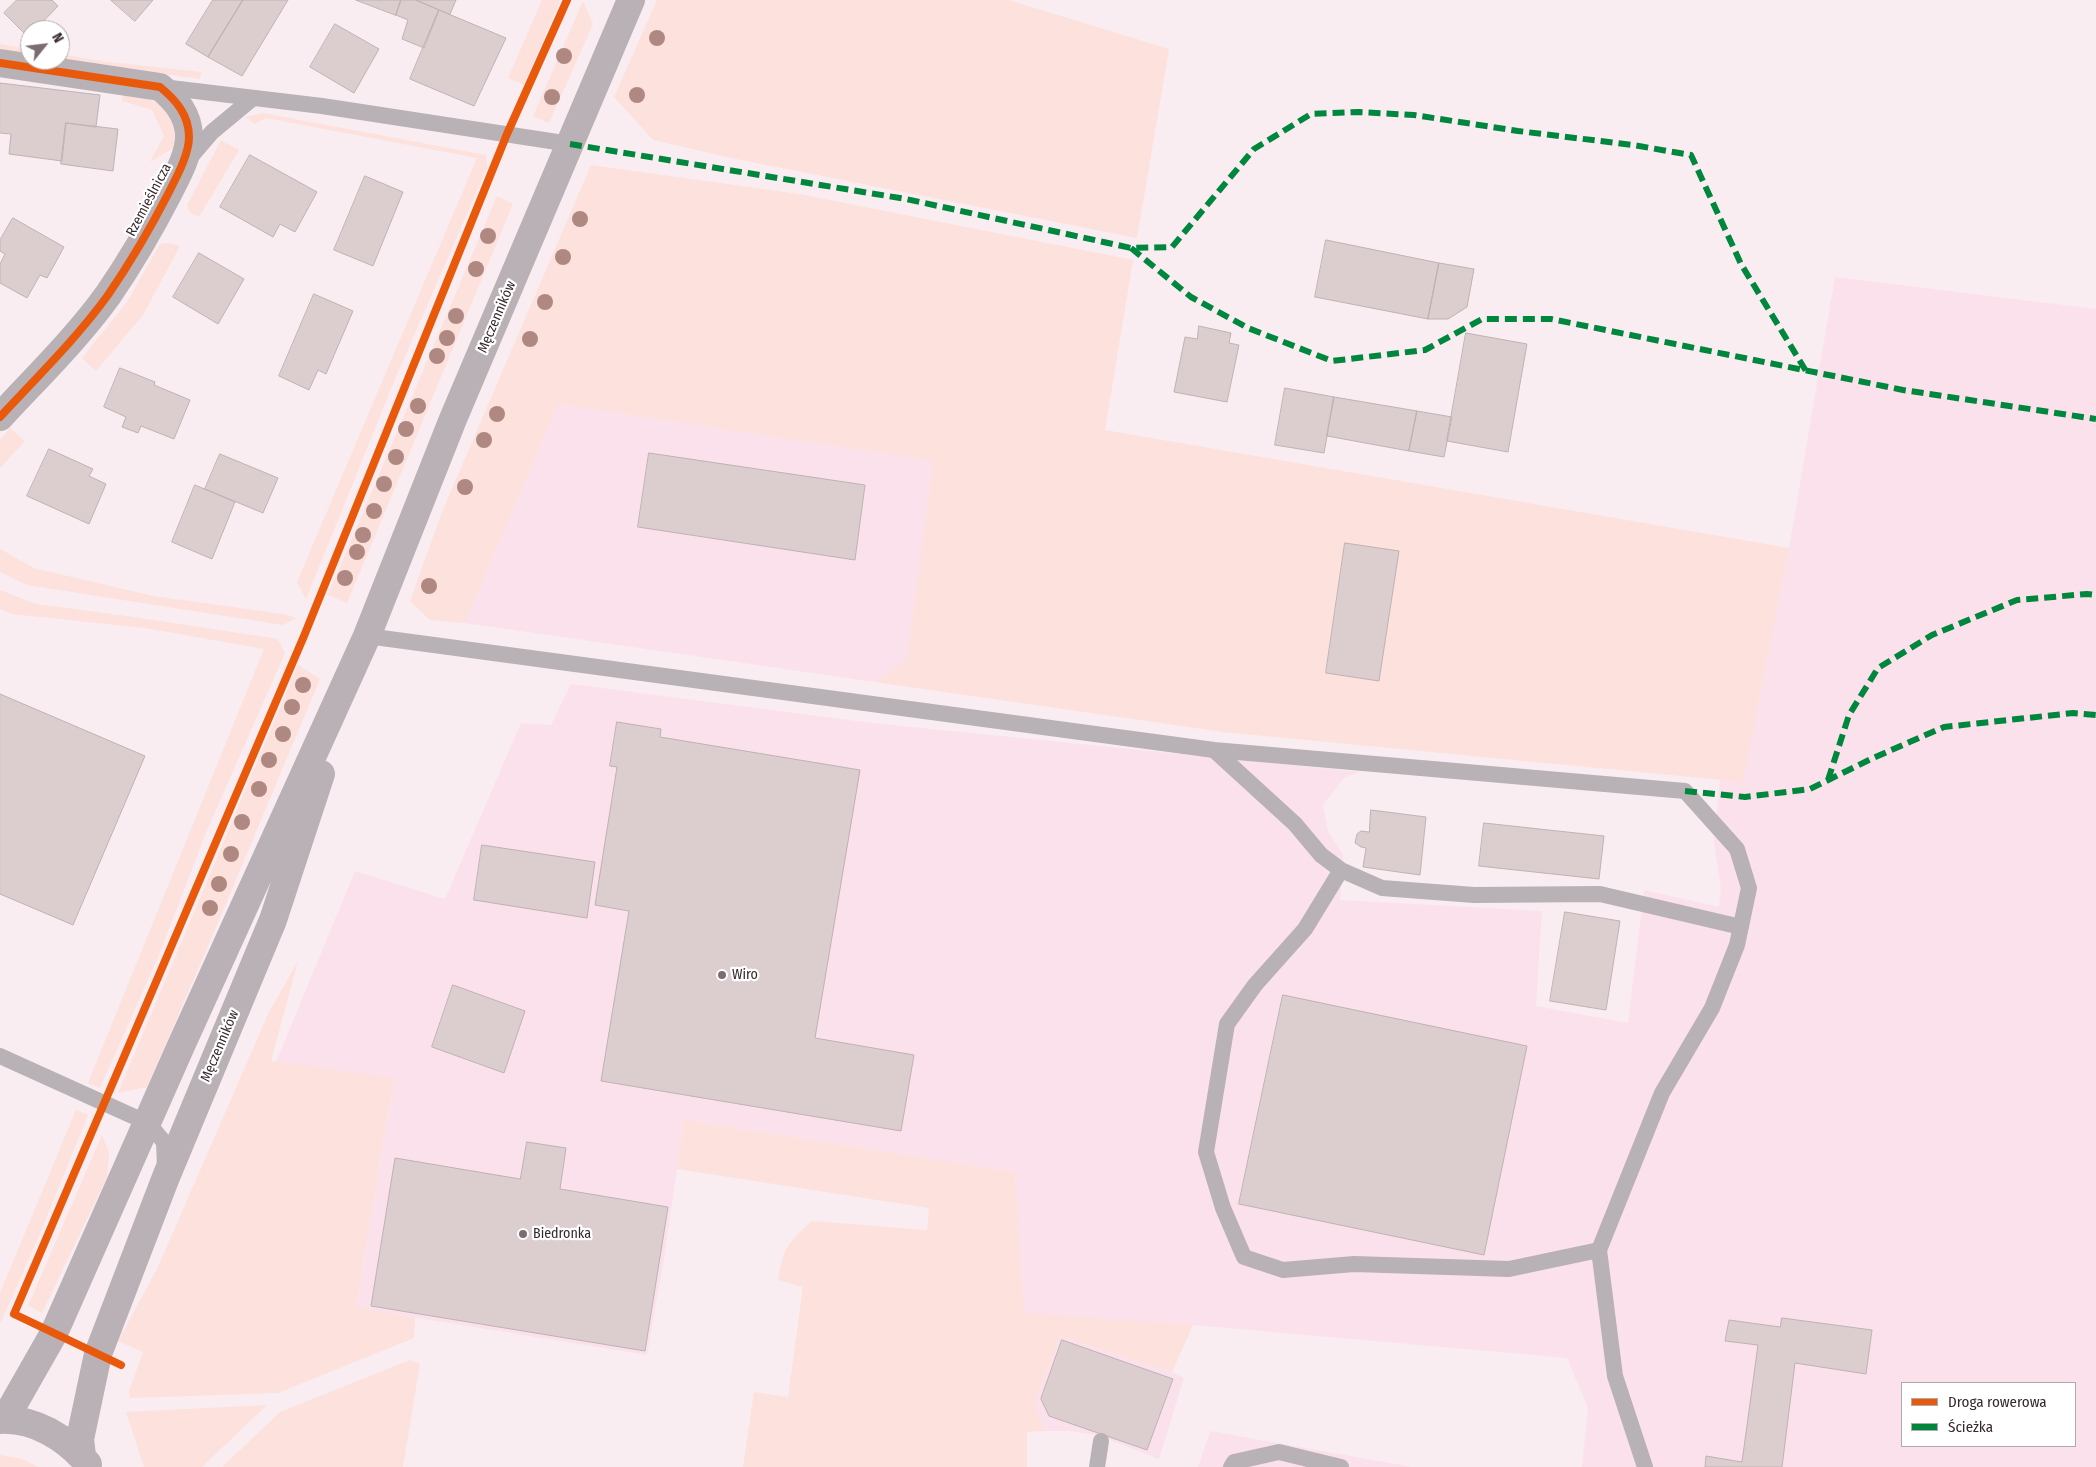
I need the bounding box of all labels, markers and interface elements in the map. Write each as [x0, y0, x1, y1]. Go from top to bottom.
north arrow [20, 20, 70, 70]
text: N [48, 30, 67, 46]
street label: Rzemieślnicza [123, 161, 175, 239]
street label: Męczenników [474, 279, 520, 355]
place label: Wiro [732, 967, 758, 983]
marker: Wiro [716, 969, 728, 981]
street label: Męczenników [197, 1008, 243, 1084]
place label: Biedronka [533, 1226, 591, 1242]
marker: Biedronka [517, 1228, 529, 1240]
legend [1901, 1382, 2076, 1447]
text: Droga rowerowa [1948, 1393, 2047, 1411]
text: Ścieżka [1948, 1418, 1993, 1436]

